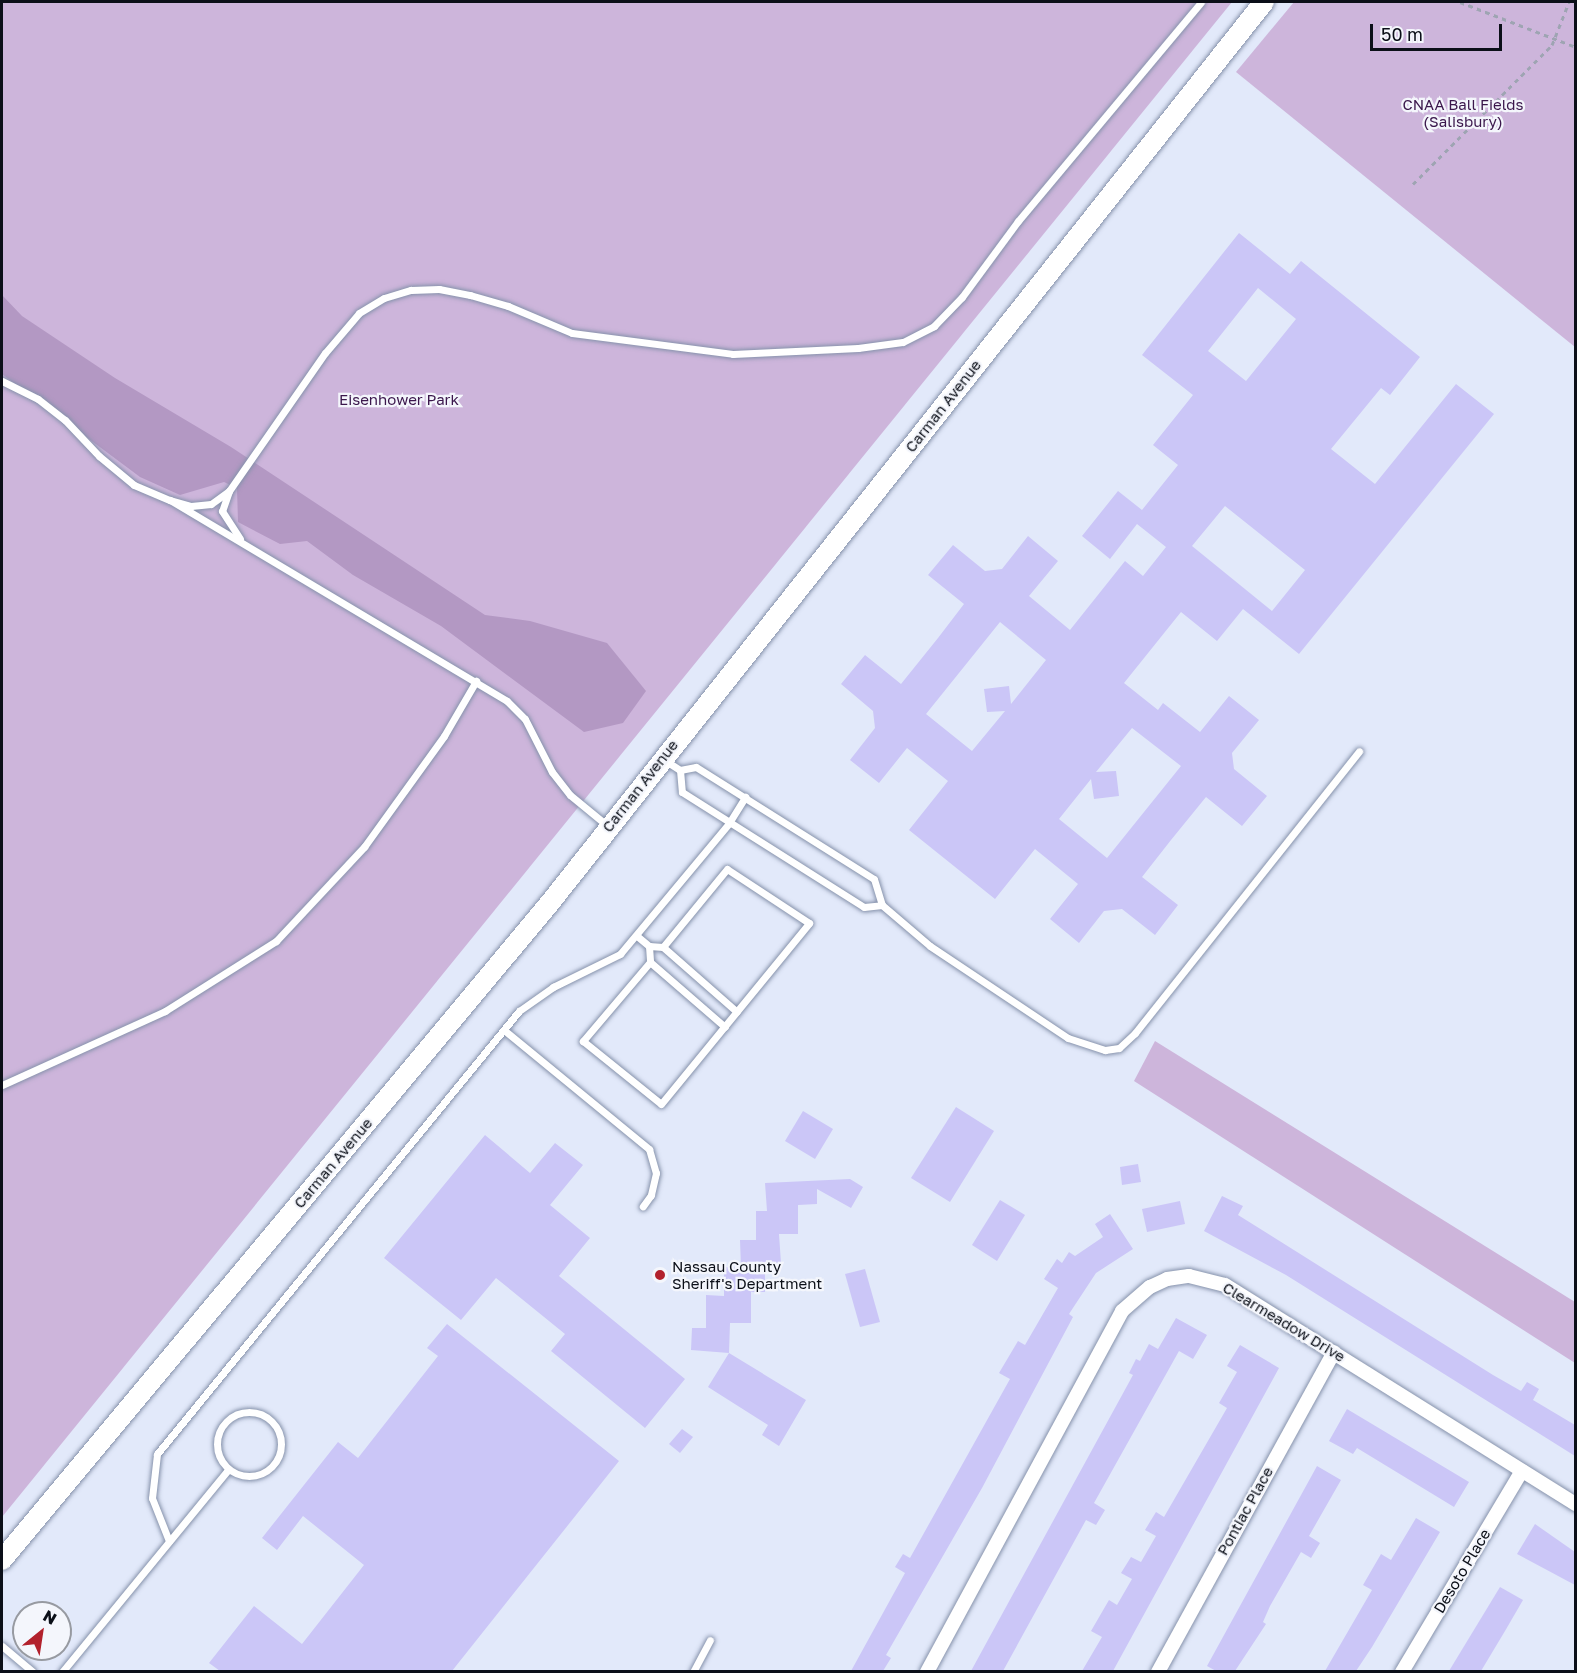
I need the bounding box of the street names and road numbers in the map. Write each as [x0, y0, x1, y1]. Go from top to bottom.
street label: Carman Avenue [901, 356, 985, 456]
street label: Carman Avenue [598, 736, 682, 836]
street label: Carman Avenue [290, 1114, 376, 1212]
street label: Clearmeadow Drive [1220, 1278, 1348, 1366]
street label: Pontiac Place [1213, 1464, 1277, 1558]
street label: Desoto Place [1430, 1526, 1494, 1616]

